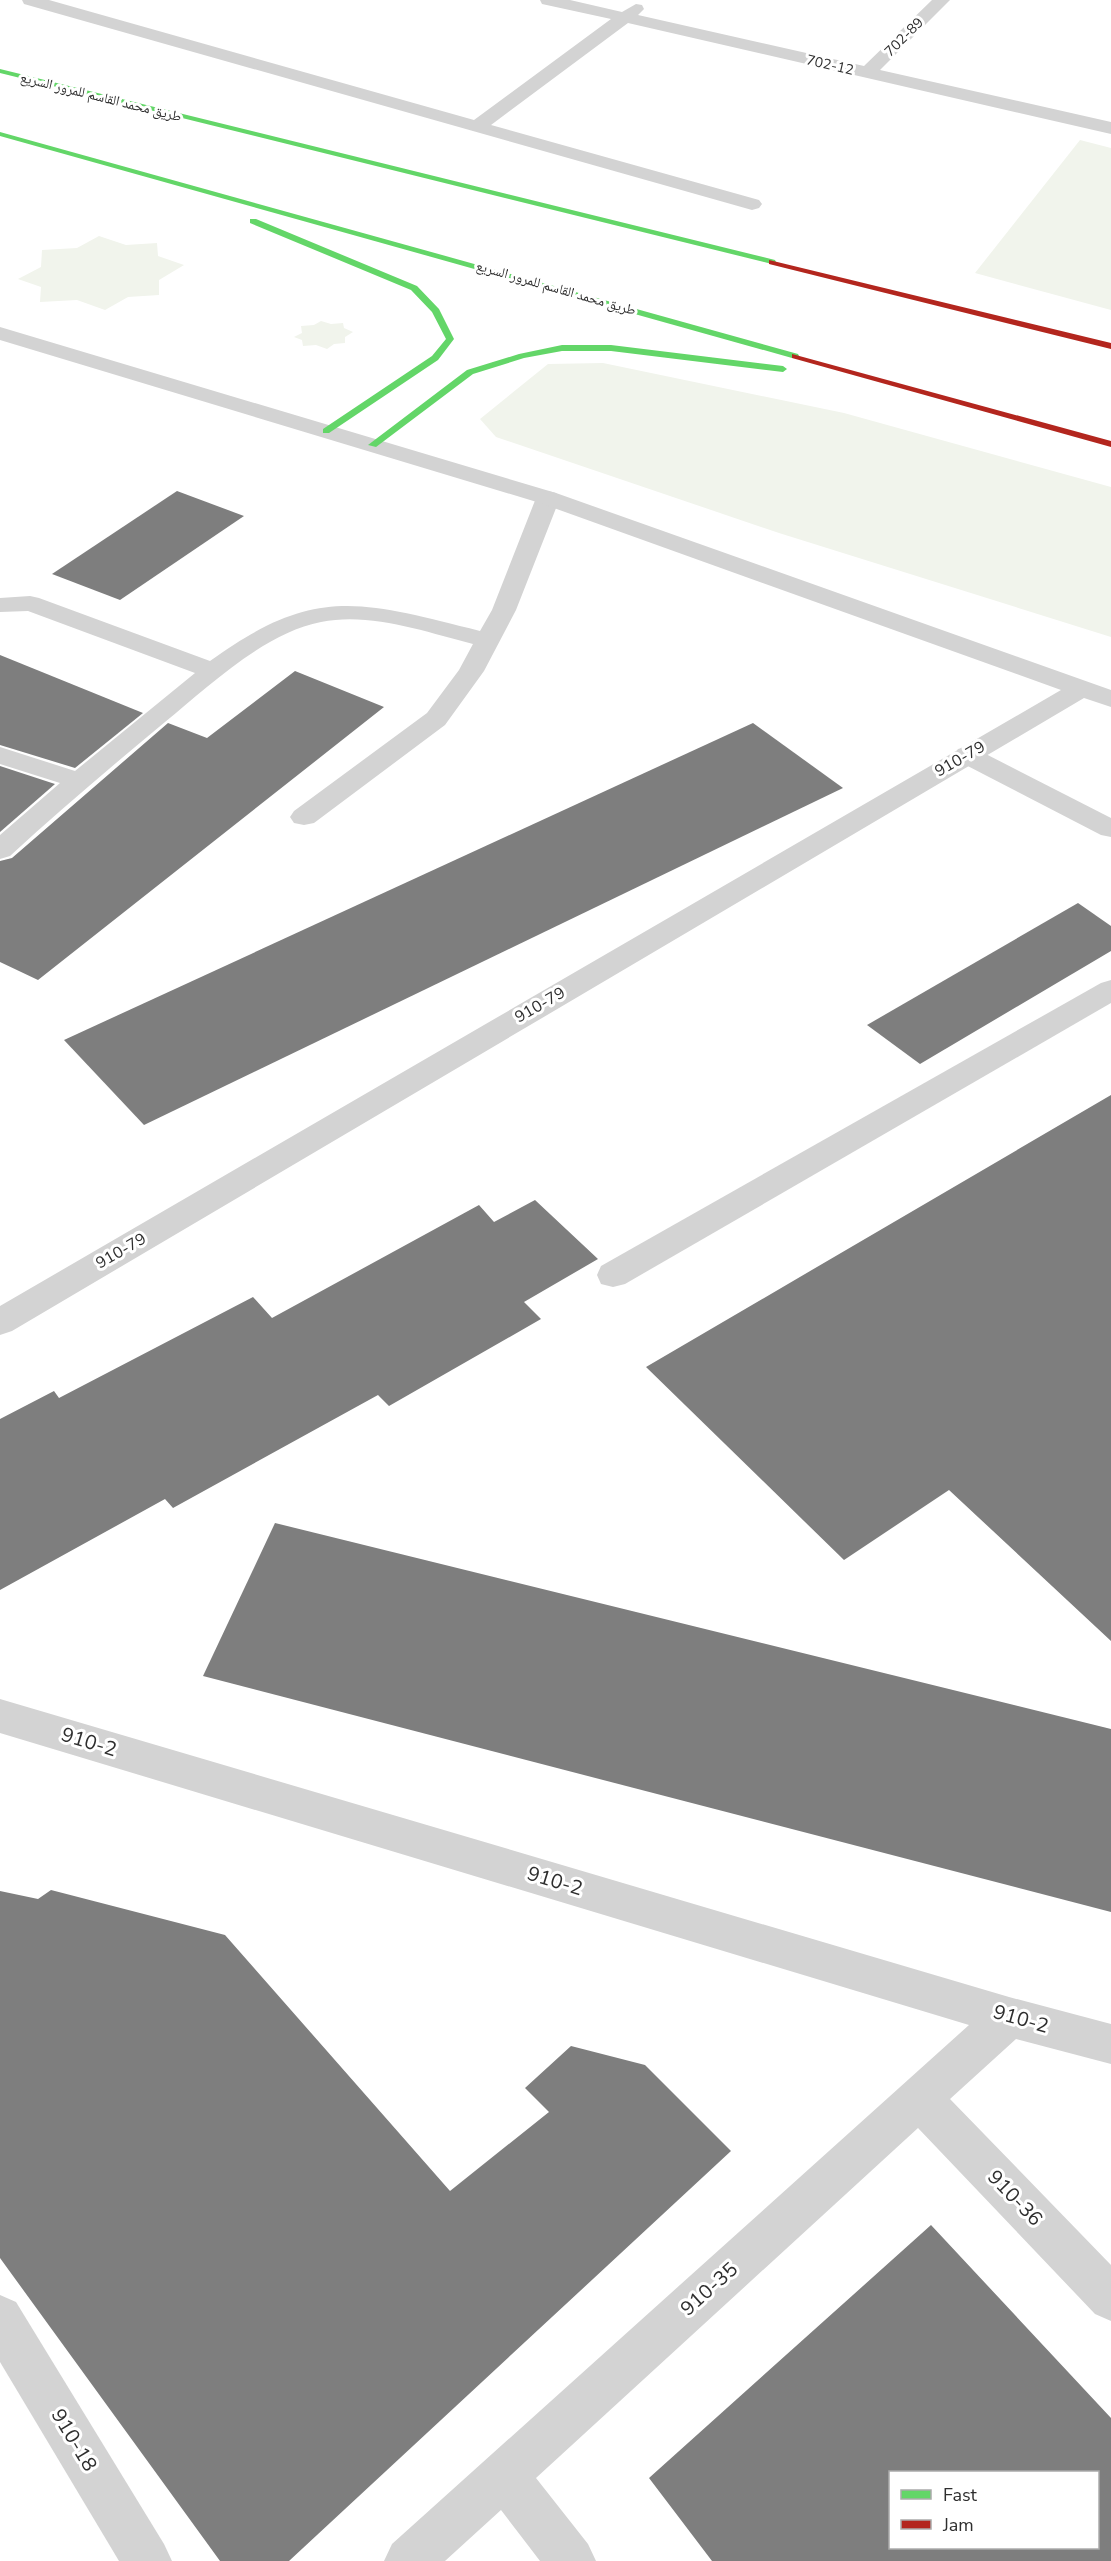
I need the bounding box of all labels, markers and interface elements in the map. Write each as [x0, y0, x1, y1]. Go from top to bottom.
street label: 702-89 [880, 13, 928, 61]
street label: 702-12 [805, 50, 855, 80]
street label: طريق محمد القاسم للمرور السريع [18, 68, 184, 126]
street label: طريق محمد القاسم للمرور السريع [474, 256, 638, 320]
street label: 910-79 [931, 736, 989, 782]
street label: 910-79 [511, 982, 569, 1028]
street label: 910-79 [92, 1228, 150, 1274]
street label: 910-2 [58, 1721, 120, 1763]
street label: 910-2 [524, 1860, 586, 1902]
street label: 910-2 [990, 1998, 1052, 2040]
street label: 910-36 [982, 2164, 1048, 2232]
street label: 910-35 [675, 2256, 743, 2322]
street label: 910-18 [45, 2404, 103, 2476]
legend [889, 2471, 1099, 2549]
text: Fast [943, 2483, 978, 2507]
text: Jam [942, 2513, 974, 2537]

